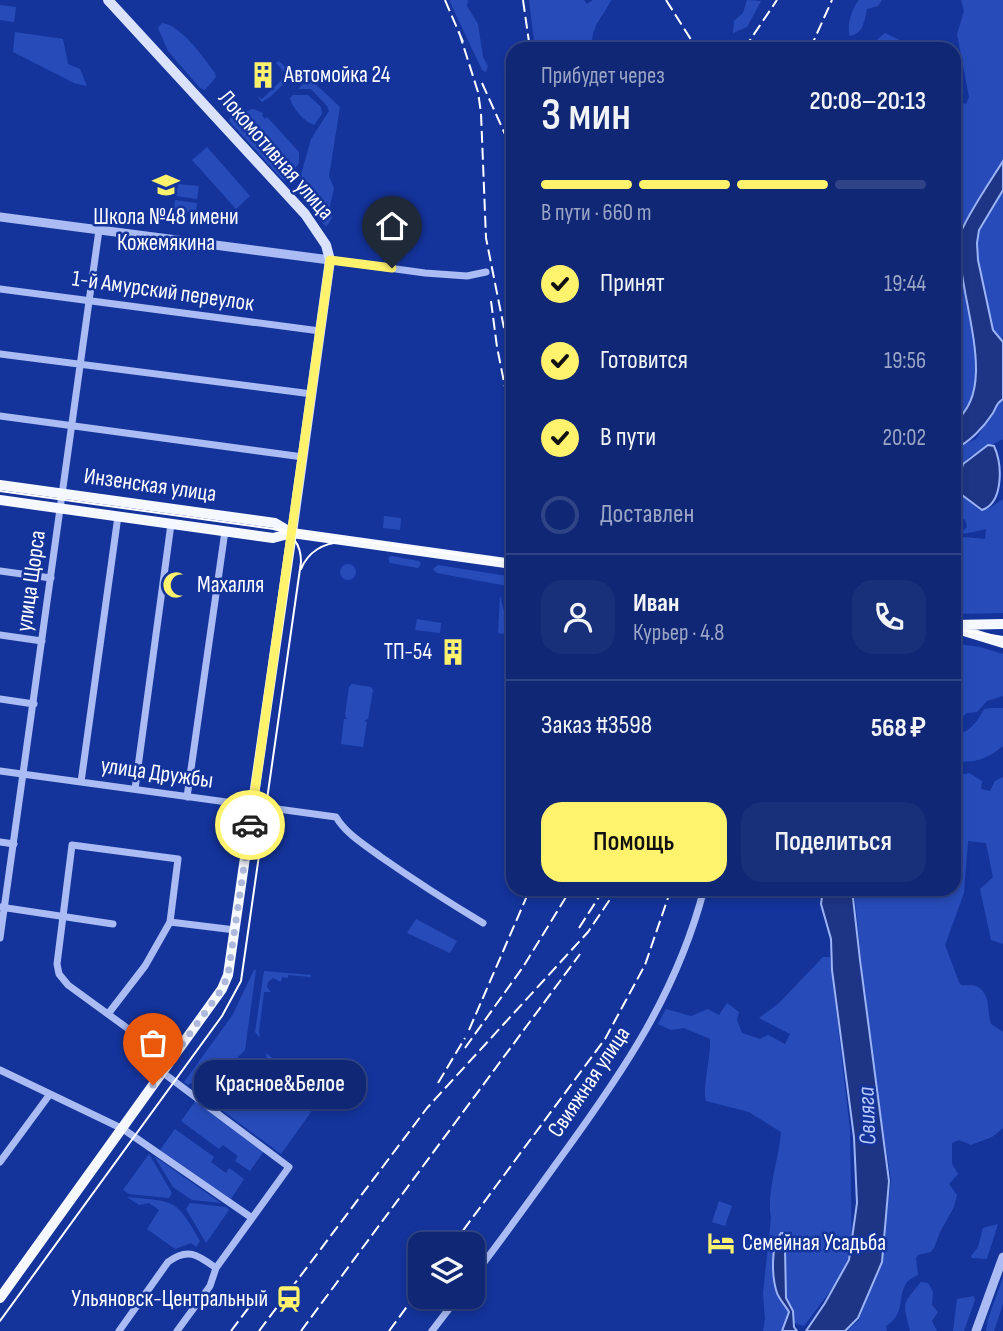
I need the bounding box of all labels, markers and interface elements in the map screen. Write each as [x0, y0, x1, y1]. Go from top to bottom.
building icon: Автомойка 24 [248, 60, 278, 90]
place label: Автомойка 24 [283, 61, 391, 89]
text: Прибудет через [541, 62, 665, 90]
street label: Локомотивная улица [212, 84, 340, 226]
text: 20:08–20:13 [810, 86, 926, 117]
text: 3 мин [541, 88, 631, 143]
school or university icon: Школа №48 имени Кожемякина [151, 170, 181, 200]
pin [362, 196, 422, 268]
text: В пути · 660 m [541, 199, 651, 227]
place label: Школа №48 имени Кожемякина [93, 203, 239, 257]
icon: home [373, 207, 411, 245]
street label: 1-й Амурский переулок [70, 264, 256, 318]
icon: check [541, 265, 579, 303]
text: Принят [600, 268, 665, 299]
text: 19:44 [884, 270, 926, 298]
icon: check [541, 342, 579, 380]
text: Готовится [600, 345, 688, 376]
text: 19:56 [884, 347, 926, 375]
icon: check [541, 419, 579, 457]
text: В пути [600, 422, 656, 453]
text: 20:02 [882, 424, 926, 452]
street label: Инзенская улица [82, 462, 218, 508]
text: Доставлен [600, 499, 694, 530]
street label: улица Щорса [10, 529, 52, 633]
mosque icon: Махалля [161, 570, 191, 600]
place label: Махалля [197, 571, 264, 599]
button: person [541, 580, 615, 654]
button: phone [852, 580, 926, 654]
text: Иван [633, 588, 679, 619]
text: Курьер · 4.8 [633, 619, 724, 647]
building icon: ТП-54 [438, 637, 468, 667]
place label: ТП-54 [384, 638, 432, 666]
text: Заказ #3598 [541, 710, 652, 741]
text: 568 ₽ [871, 713, 926, 744]
street label: улица Дружбы [99, 751, 215, 795]
courier [215, 790, 285, 860]
button: Помощь [541, 802, 727, 882]
button: Поделиться [741, 802, 926, 882]
icon: car [231, 806, 269, 844]
pin [123, 1013, 183, 1085]
street label: Свияжная улица [542, 1021, 636, 1143]
icon: bag [134, 1024, 172, 1062]
callout: Красное&Белое [195, 1060, 366, 1110]
text: Красное&Белое [215, 1070, 345, 1098]
water label: Свияга [851, 1086, 883, 1146]
hotel icon: Семейная Усадьба [706, 1228, 736, 1258]
place label: Семейная Усадьба [742, 1229, 886, 1257]
map controls [408, 1232, 485, 1309]
button: layers [408, 1232, 485, 1309]
station icon: Ульяновск-Центральный [274, 1284, 304, 1314]
place label: Ульяновск-Центральный [71, 1285, 268, 1313]

